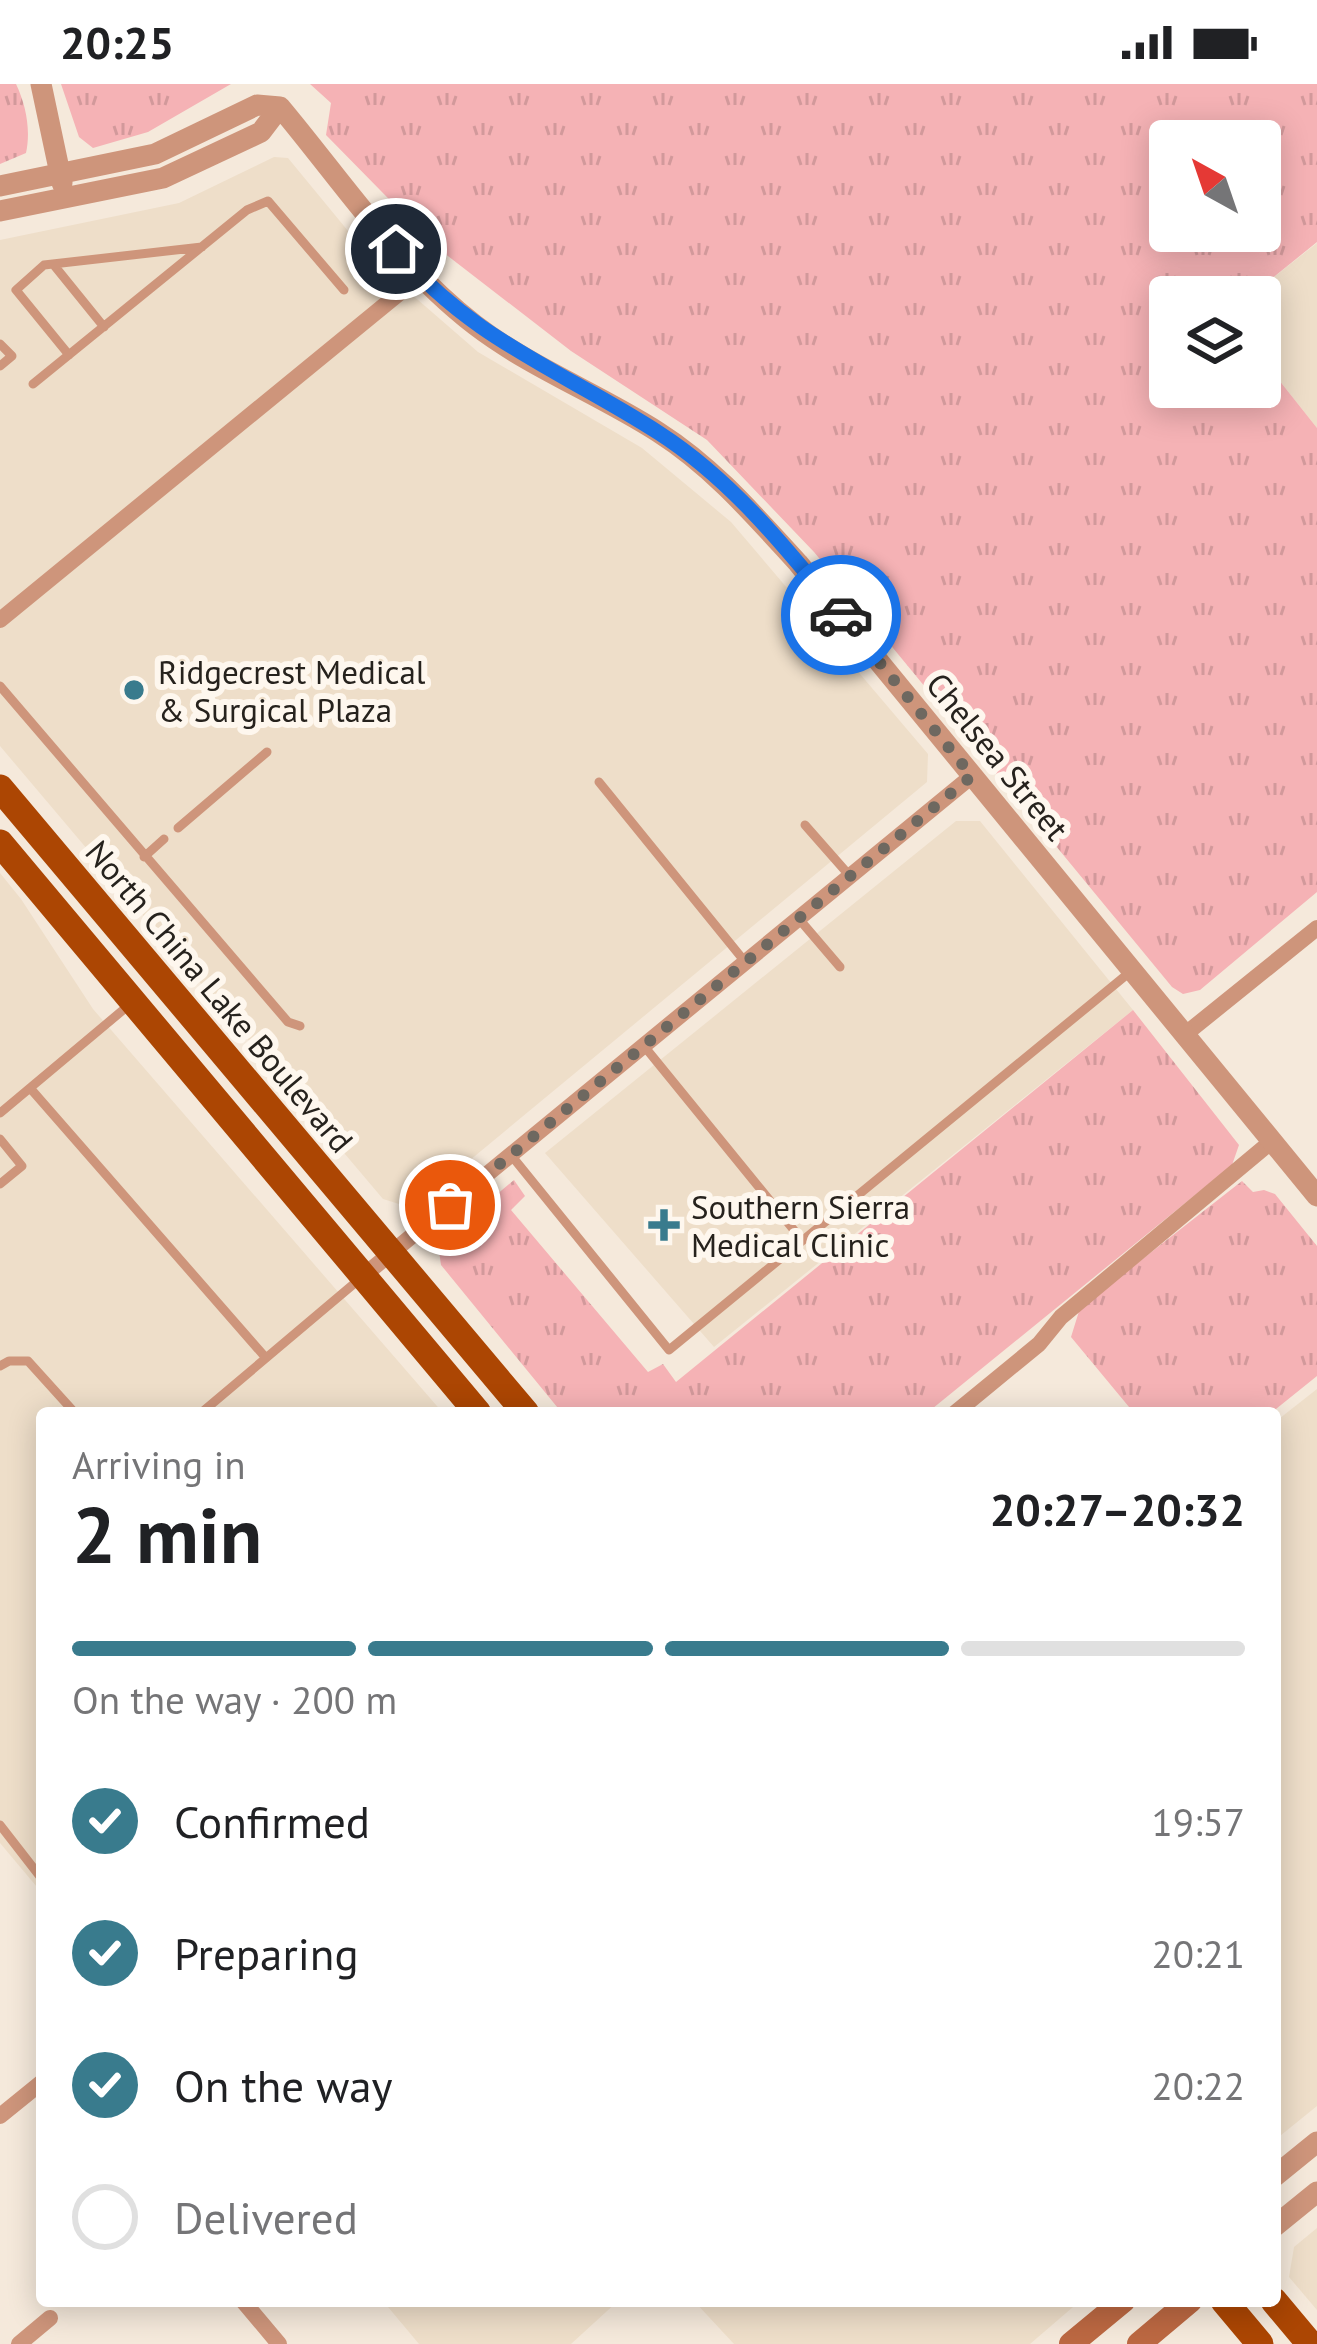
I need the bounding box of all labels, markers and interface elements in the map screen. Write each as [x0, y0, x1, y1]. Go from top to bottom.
text: 20:25 [60, 13, 174, 71]
north arrow [1149, 120, 1281, 252]
map controls [1149, 120, 1281, 408]
pin [345, 198, 447, 300]
icon: home [363, 216, 429, 282]
button: layers [1149, 276, 1281, 408]
courier [781, 555, 901, 675]
icon: car [808, 582, 874, 648]
place label: Ridgecrest Medical & Surgical Plaza [158, 650, 426, 731]
street label: Chelsea Street [917, 663, 1079, 849]
marker: Ridgecrest Medical & Surgical Plaza [121, 677, 147, 703]
street label: North China Lake Boulevard [77, 831, 363, 1161]
pin [399, 1154, 501, 1256]
icon: bag [417, 1172, 483, 1238]
place label: Southern Sierra Medical Clinic [691, 1185, 910, 1266]
marker: Southern Sierra Medical Clinic [648, 1209, 680, 1241]
text: Arriving in [72, 1439, 246, 1490]
text: 20:27–20:32 [990, 1480, 1245, 1538]
text: 2 min [72, 1484, 262, 1585]
text: On the way · 200 m [72, 1674, 397, 1725]
icon: check [72, 1788, 138, 1854]
text: Confirmed [174, 1792, 370, 1850]
text: 19:57 [1151, 1796, 1245, 1847]
icon: check [72, 1920, 138, 1986]
text: Preparing [174, 1924, 359, 1982]
text: 20:21 [1151, 1928, 1245, 1979]
icon: check [72, 2052, 138, 2118]
text: On the way [174, 2056, 393, 2114]
text: 20:22 [1151, 2060, 1245, 2111]
text: Delivered [174, 2188, 358, 2246]

